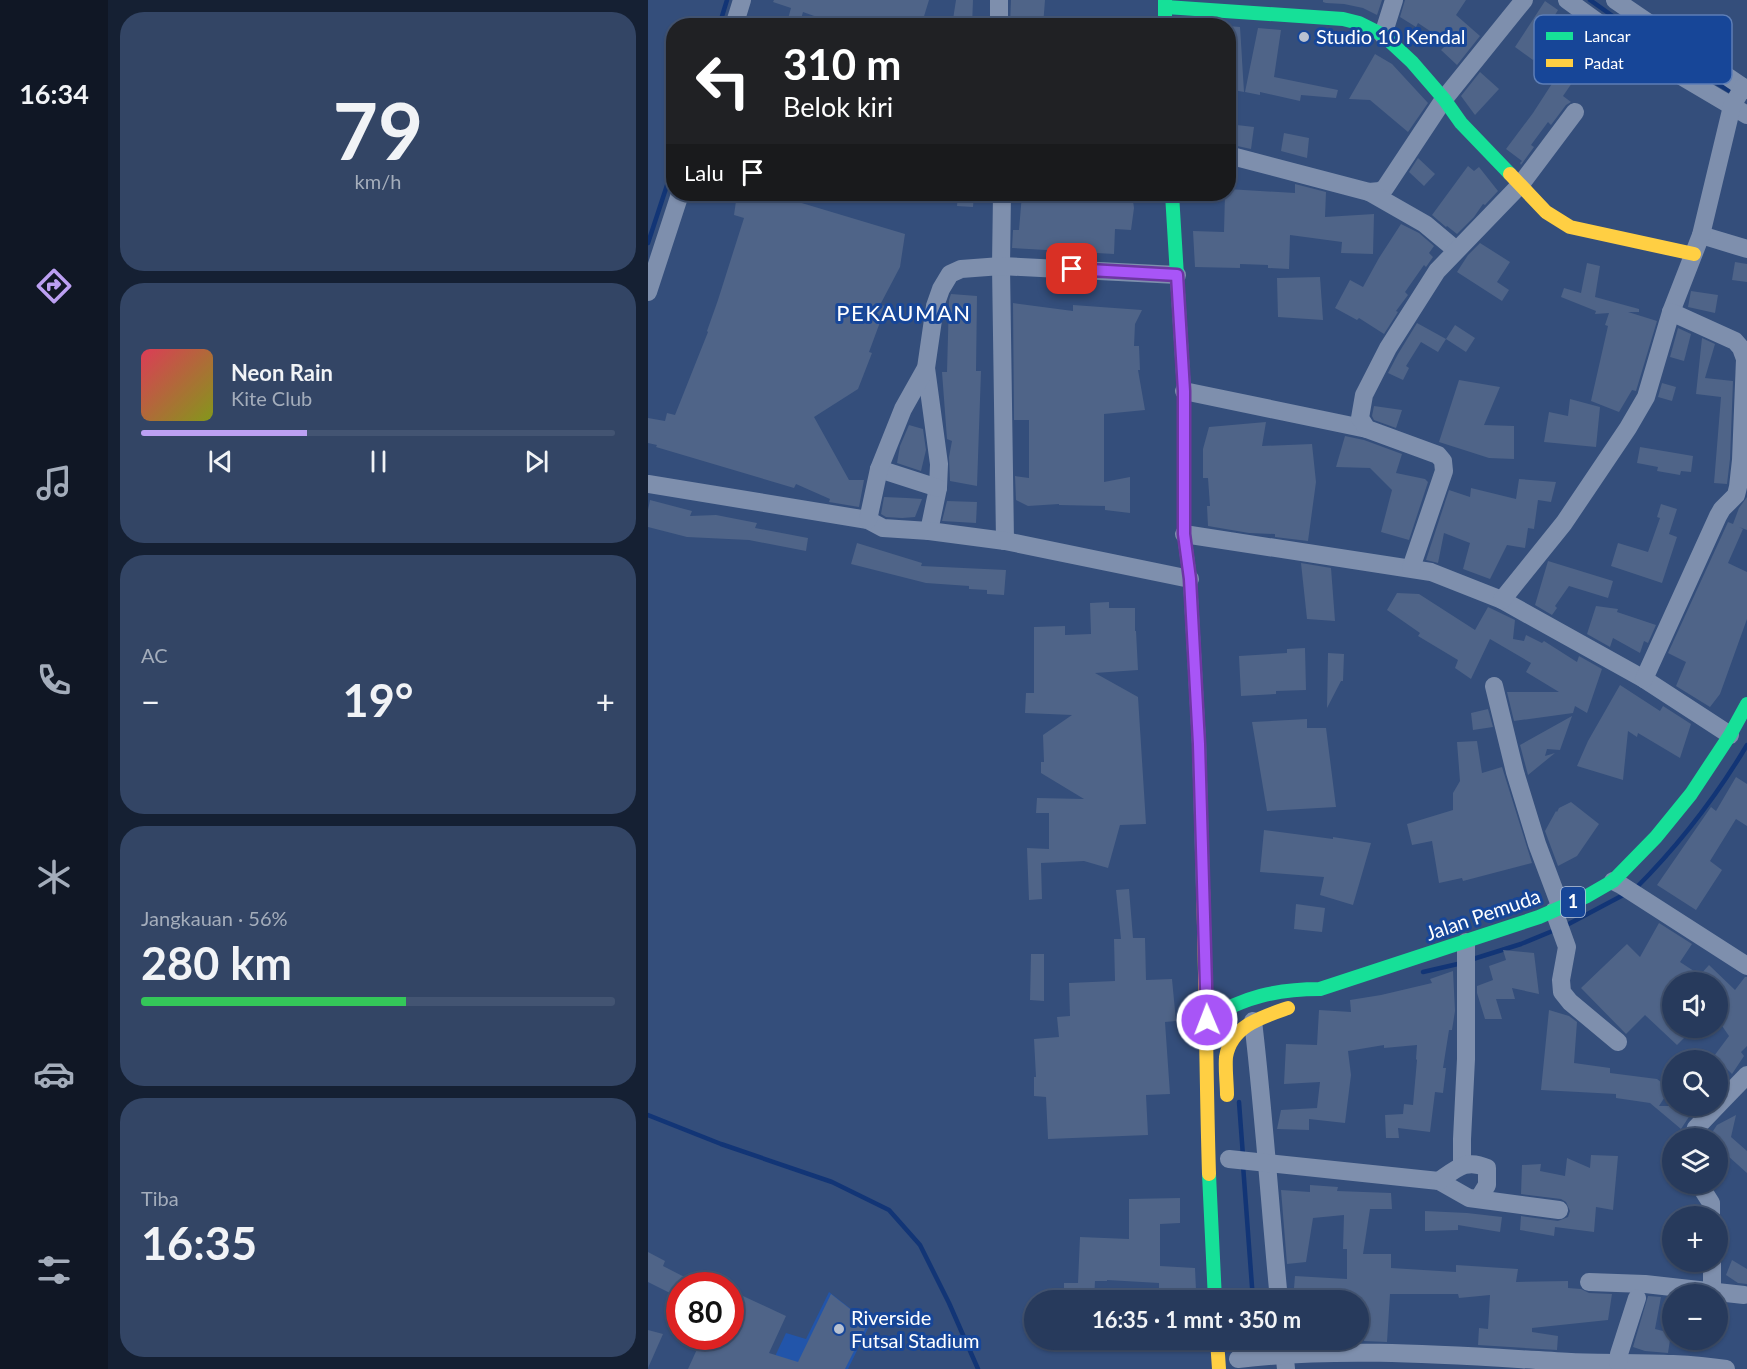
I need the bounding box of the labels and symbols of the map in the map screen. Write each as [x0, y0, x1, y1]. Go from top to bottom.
legend [1534, 15, 1732, 84]
place label: Studio 10 Kendal [1316, 24, 1466, 48]
text: Lancar [1584, 26, 1631, 45]
marker: Studio 10 Kendal [1297, 30, 1311, 44]
text: Padat [1584, 53, 1624, 72]
pin [1046, 243, 1097, 294]
district label: PEKAUMAN [836, 299, 972, 326]
street label: Jalan Pemuda [1422, 883, 1543, 945]
road number: 1 [1561, 887, 1585, 917]
position arrow [1175, 988, 1239, 1052]
speed limit sign: 80 [666, 1272, 744, 1350]
place label: Riverside Futsal Stadium [851, 1305, 979, 1352]
marker: Riverside Futsal Stadium [832, 1322, 846, 1336]

